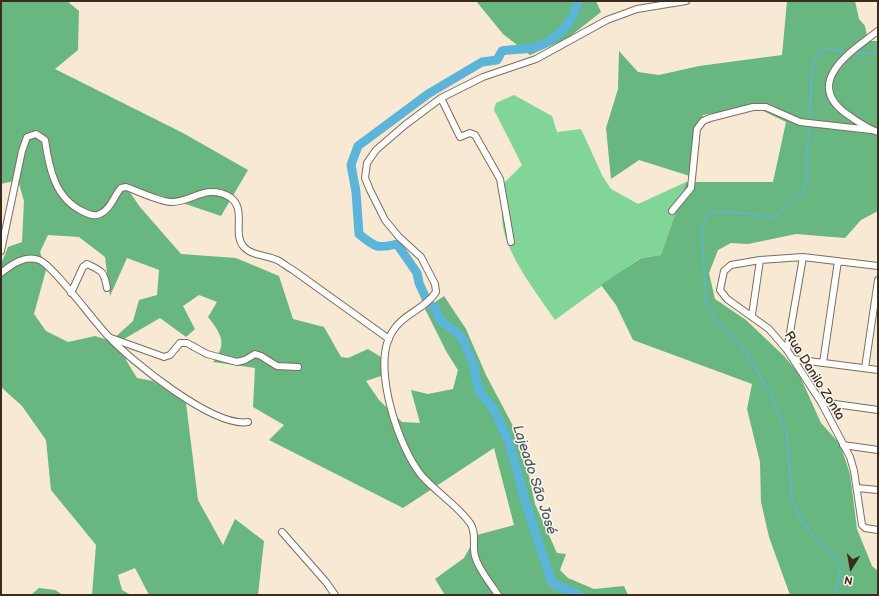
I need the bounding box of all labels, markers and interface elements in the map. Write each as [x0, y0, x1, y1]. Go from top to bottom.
street label: Rua Danilo Zonta [780, 329, 848, 423]
water label: Lajeado São José [508, 423, 560, 537]
north arrow [831, 548, 871, 588]
text: N [843, 573, 854, 587]

